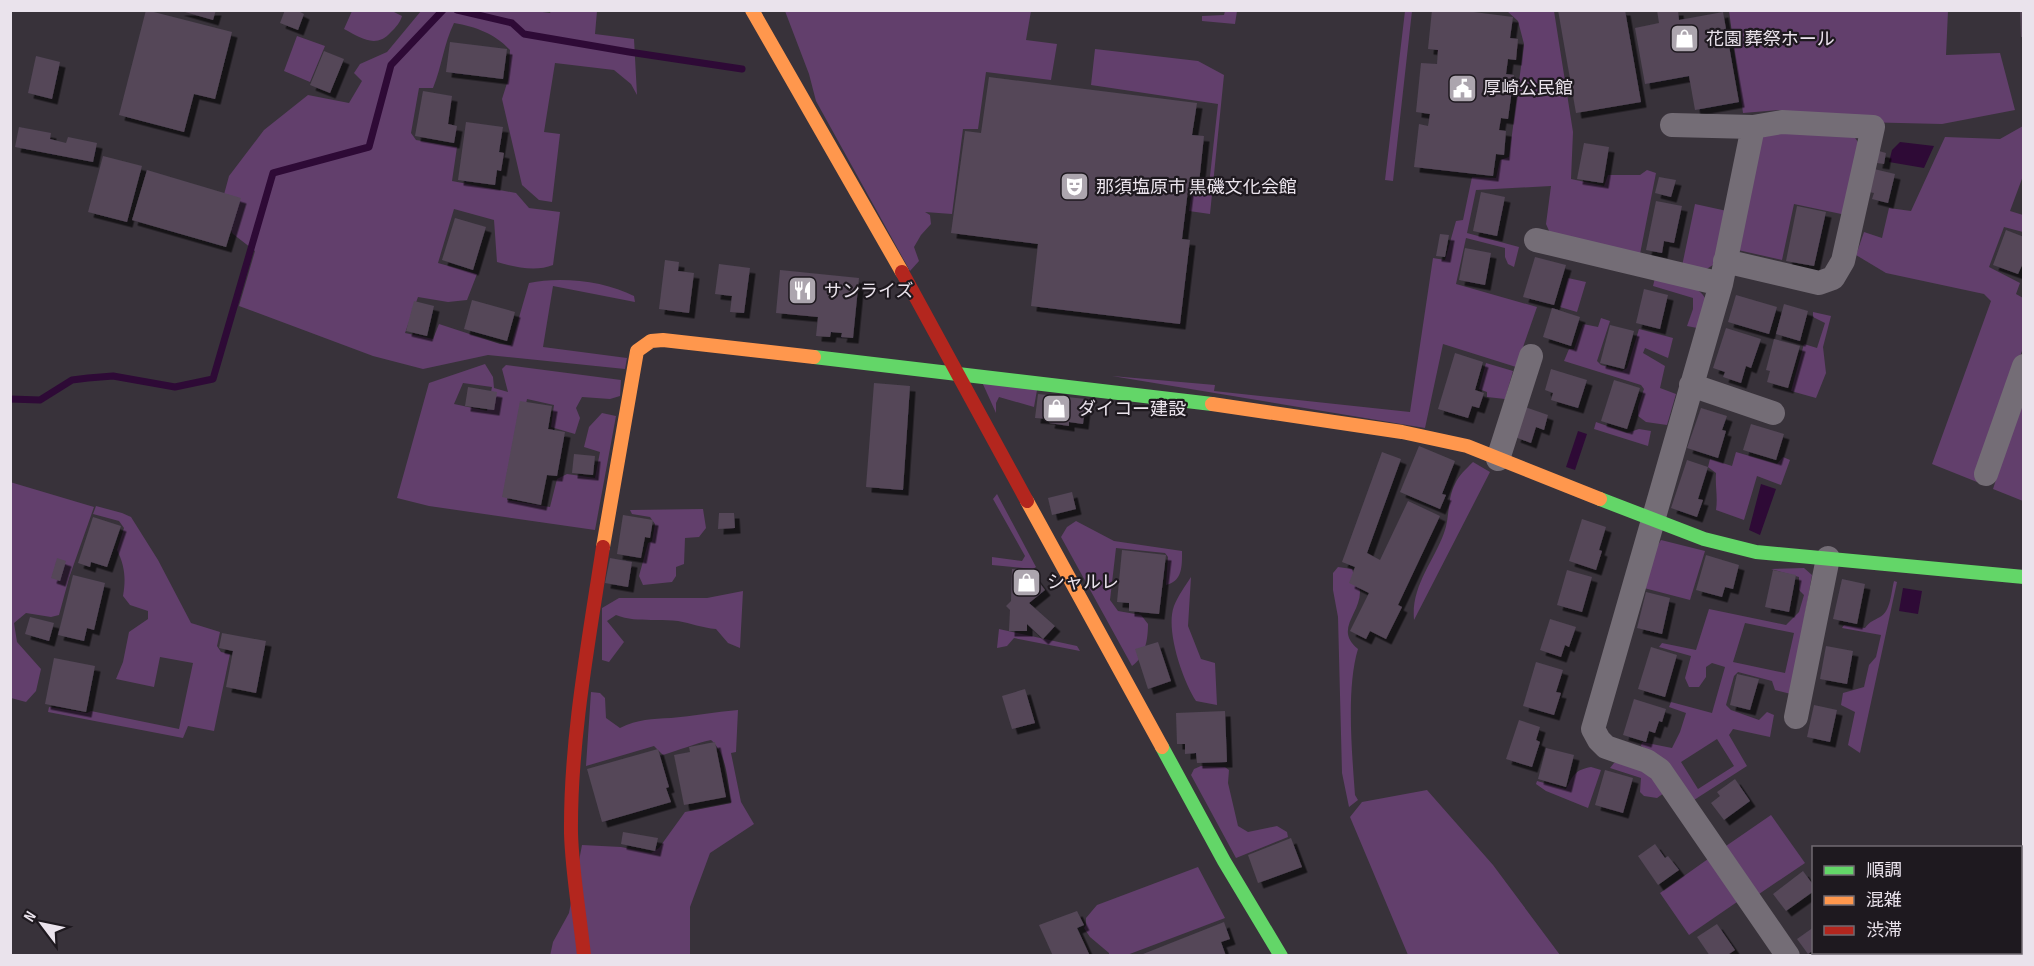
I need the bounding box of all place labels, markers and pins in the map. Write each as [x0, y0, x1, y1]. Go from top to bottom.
shop icon: 花園 葬祭ホール [1669, 23, 1701, 55]
place label: 花園 葬祭ホール [1706, 29, 1835, 50]
public building icon: 厚崎公民館 [1446, 72, 1478, 104]
place label: 厚崎公民館 [1483, 78, 1573, 99]
theatre icon: 那須塩原市 黒磯文化会館 [1059, 171, 1091, 203]
place label: 那須塩原市 黒磯文化会館 [1096, 177, 1297, 198]
restaurant icon: サンライズ [787, 275, 819, 307]
place label: サンライズ [824, 281, 913, 302]
shop icon: ダイコー建設 [1041, 393, 1073, 425]
place label: ダイコー建設 [1078, 399, 1186, 420]
shop icon: シャルレ [1010, 566, 1042, 598]
place label: シャルレ [1047, 572, 1119, 593]

